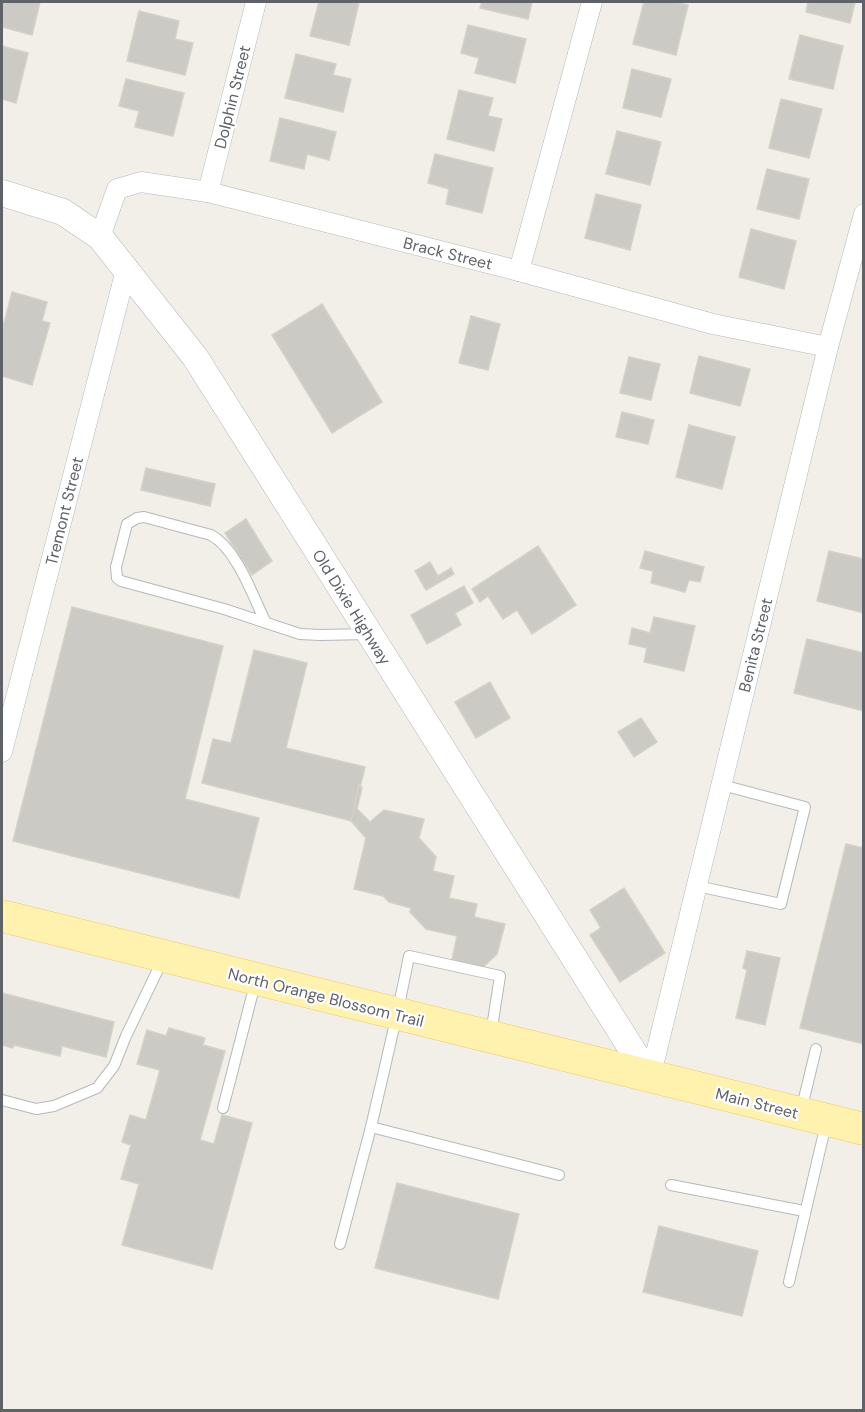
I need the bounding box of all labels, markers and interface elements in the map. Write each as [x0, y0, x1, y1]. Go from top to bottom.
street label: Dolphin Street [209, 43, 255, 151]
street label: Brack Street [401, 232, 495, 275]
street label: Tremont Street [41, 454, 88, 568]
street label: Old Dixie Highway [308, 546, 396, 669]
street label: Benita Street [734, 596, 777, 694]
street label: North Orange Blossom Trail [226, 963, 426, 1032]
street label: Main Street [713, 1083, 801, 1124]

